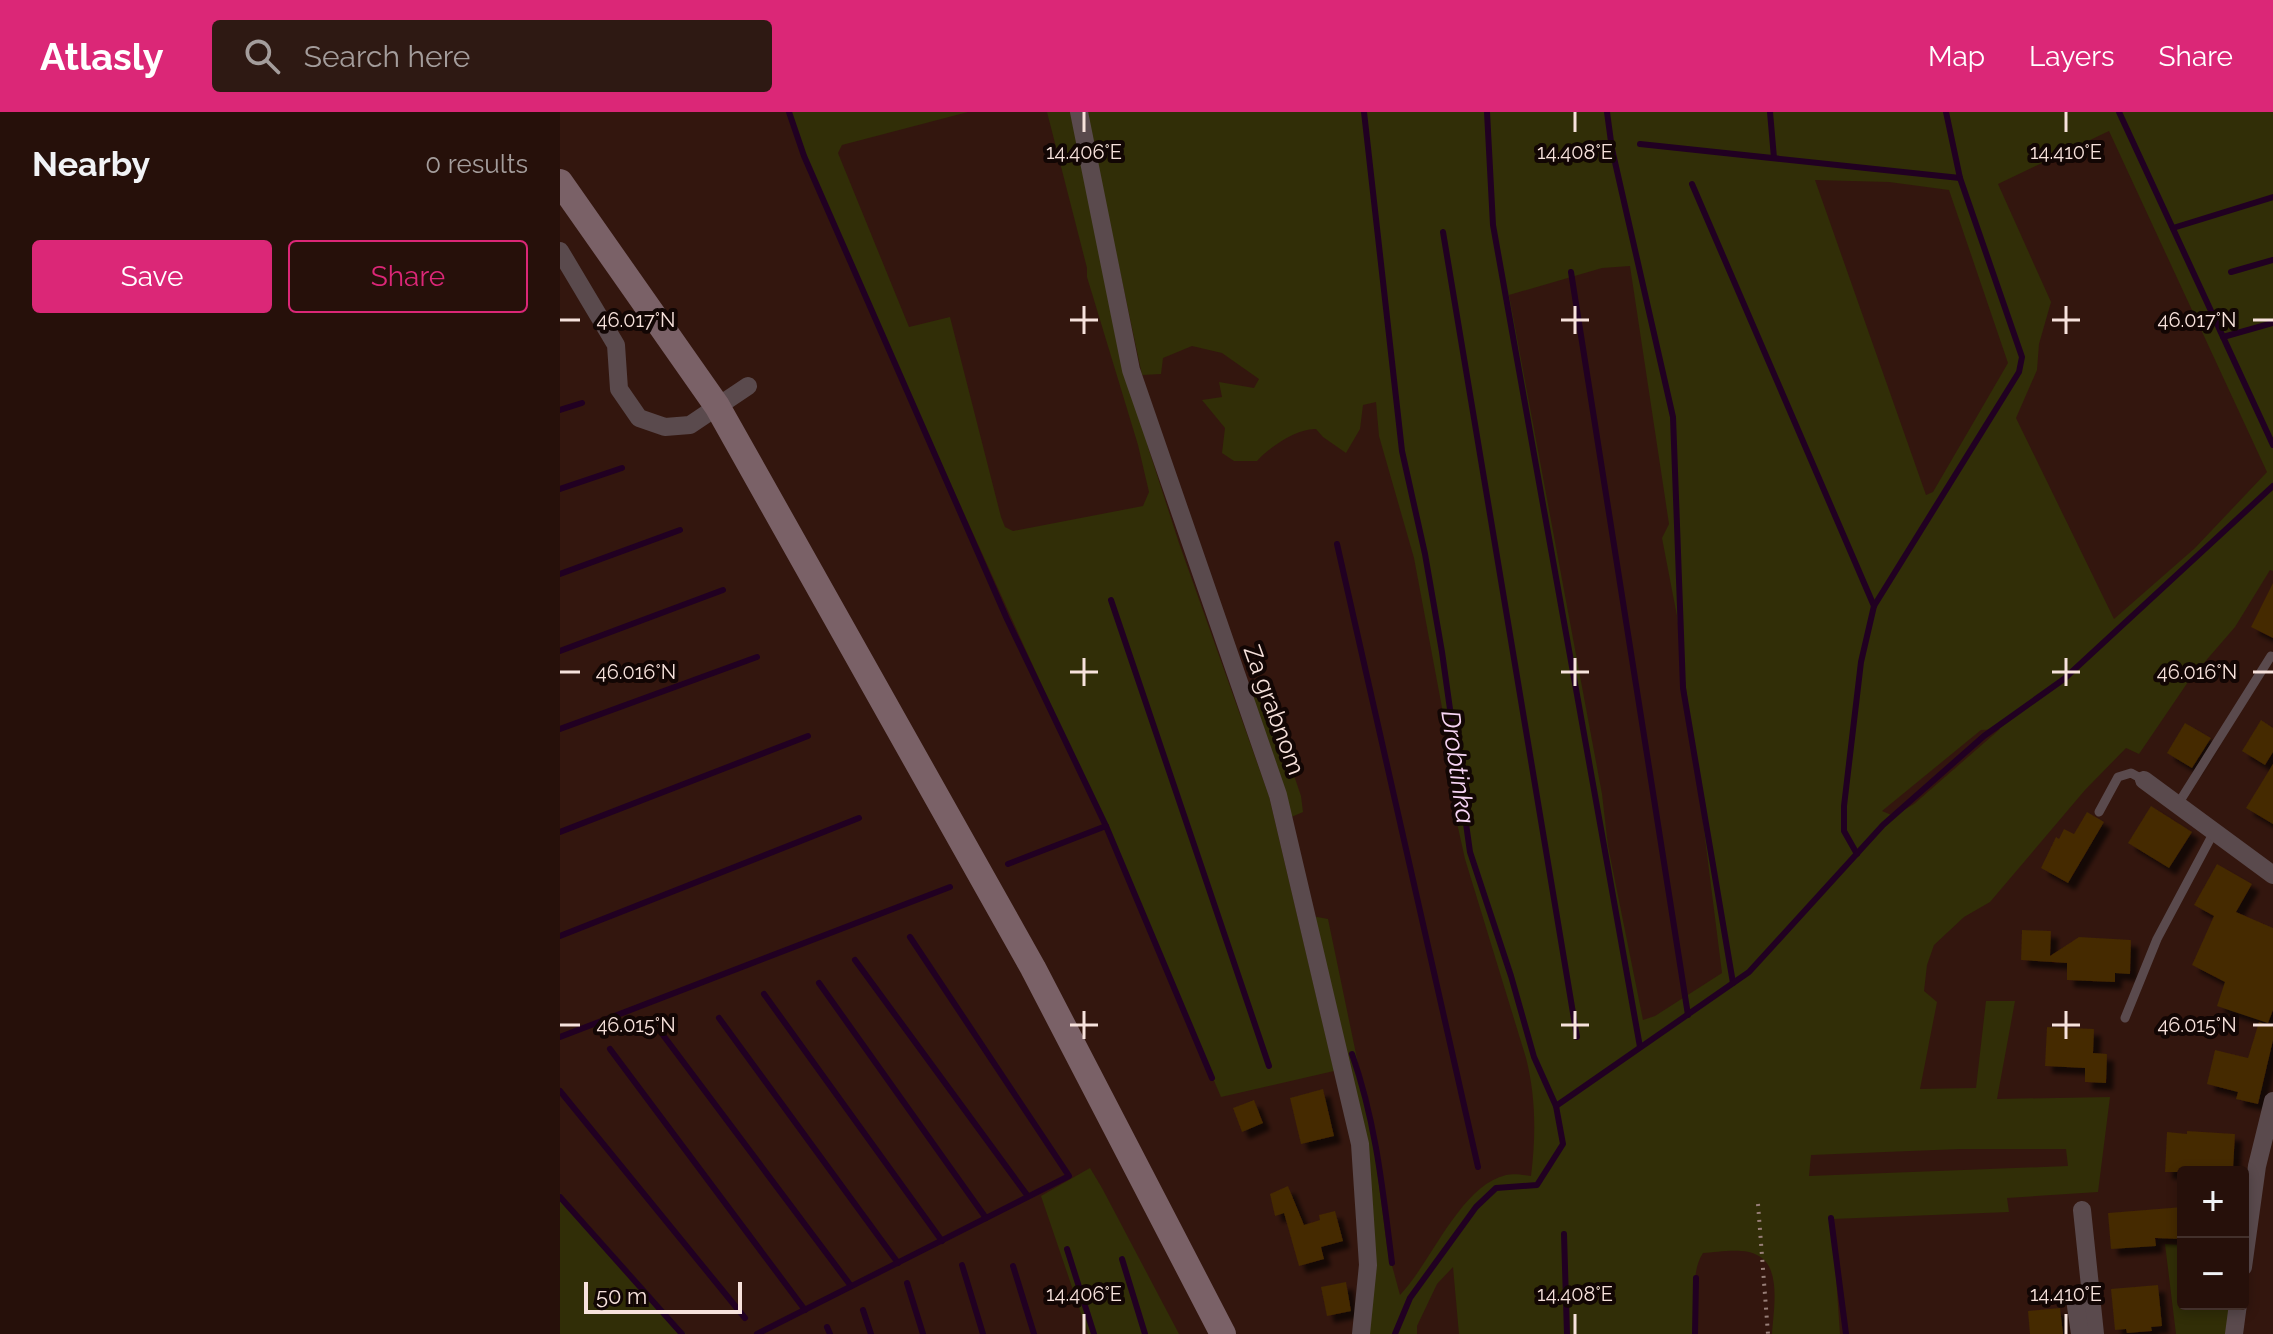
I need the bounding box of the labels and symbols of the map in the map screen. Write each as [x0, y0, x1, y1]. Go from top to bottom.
text: 14.406°E [1046, 140, 1122, 164]
text: 14.408°E [1537, 140, 1613, 164]
text: 14.410°E [2030, 140, 2102, 164]
text: 46.017°N [597, 308, 675, 332]
text: 46.017°N [2158, 308, 2236, 332]
street label: Za grabnom [1238, 641, 1311, 779]
text: 46.016°N [596, 660, 676, 684]
text: 46.016°N [2157, 660, 2237, 684]
water label: Drobtinka [1435, 708, 1481, 826]
text: 46.015°N [596, 1013, 676, 1037]
text: 46.015°N [2157, 1013, 2237, 1037]
scale bar [584, 1278, 742, 1314]
text: 14.406°E [1046, 1282, 1122, 1306]
text: 14.408°E [1537, 1282, 1613, 1306]
text: 14.410°E [2030, 1282, 2102, 1306]

